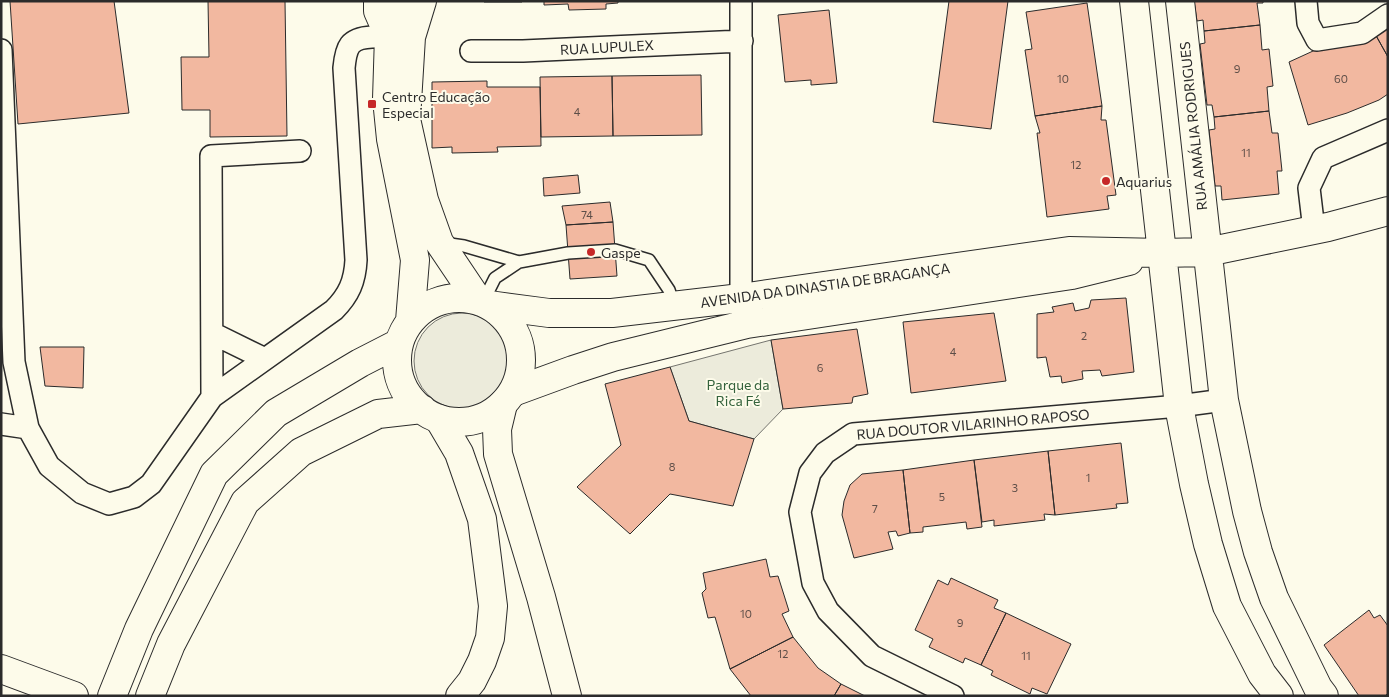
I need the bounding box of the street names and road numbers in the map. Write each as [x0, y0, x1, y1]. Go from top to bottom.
street label: RUA LUPULEX [560, 36, 654, 58]
street label: RUA AMÁLIA RODRIGUES [1176, 41, 1210, 211]
street label: AVENIDA DA DINASTIA DE BRAGANÇA [699, 259, 951, 311]
street label: RUA DOUTOR VILARINHO RAPOSO [856, 405, 1090, 443]

